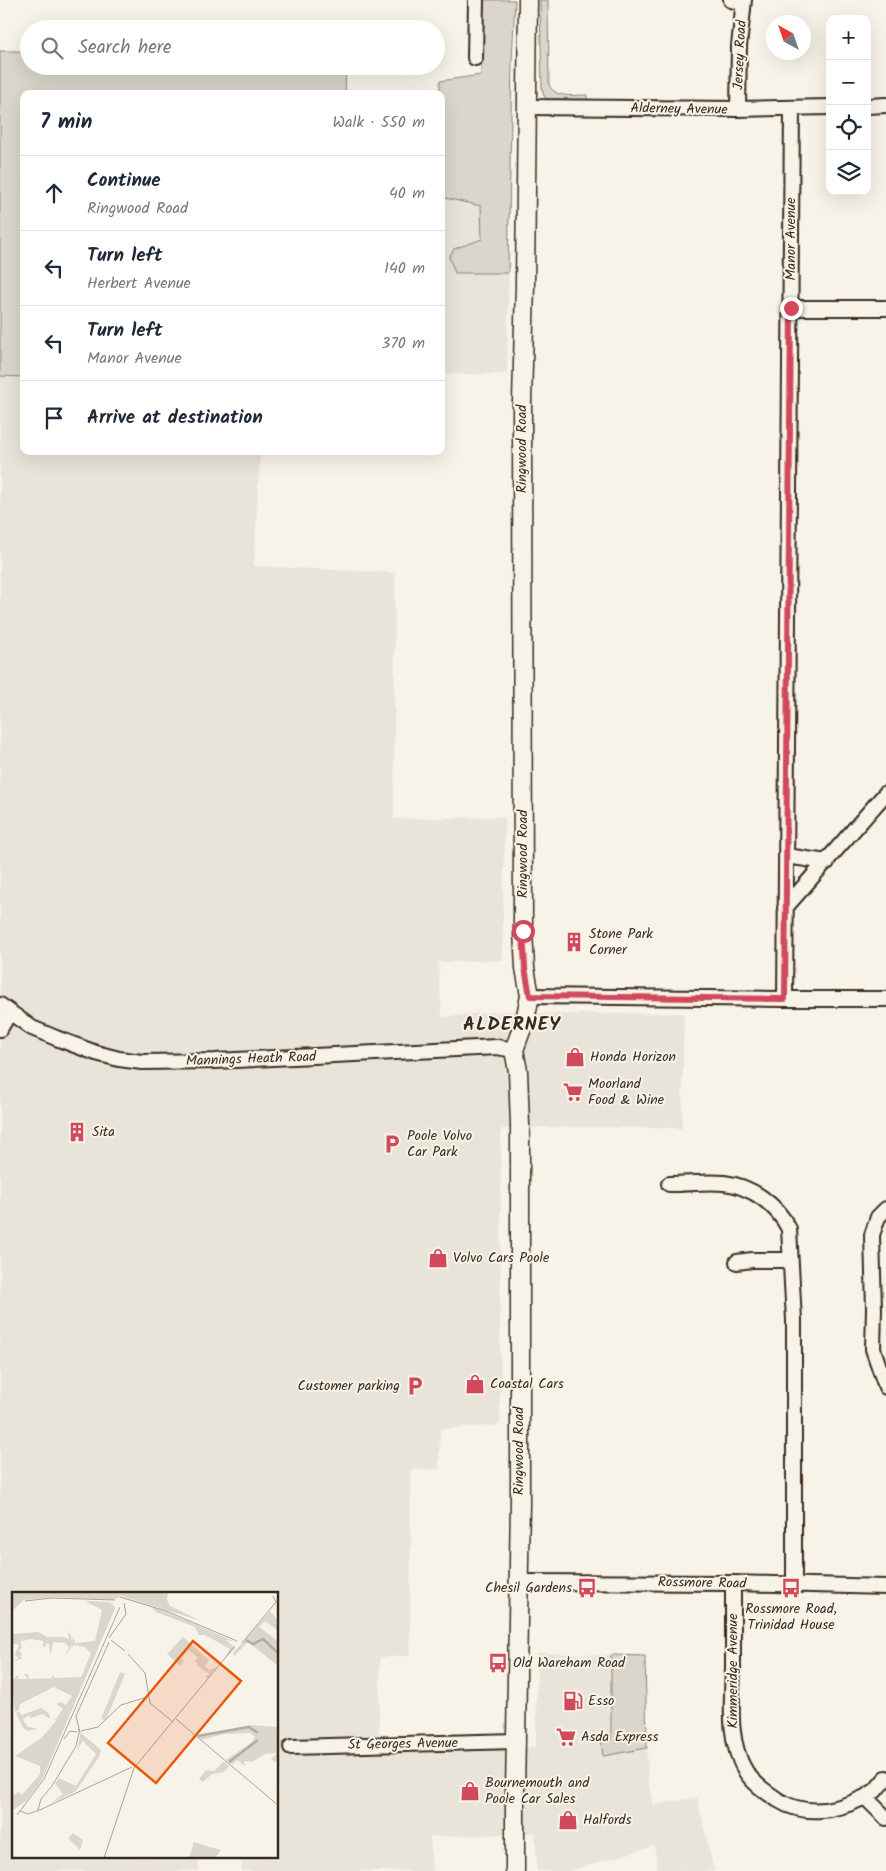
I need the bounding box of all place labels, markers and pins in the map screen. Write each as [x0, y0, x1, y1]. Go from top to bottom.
place label: Stone Park Corner [589, 923, 653, 961]
building icon: Stone Park Corner [563, 931, 585, 953]
shop icon: Honda Horizon [564, 1046, 586, 1068]
place label: Honda Horizon [590, 1046, 676, 1068]
place label: Moorland Food & Wine [588, 1073, 665, 1111]
supermarket icon: Moorland Food & Wine [562, 1081, 584, 1103]
building icon: Sita [66, 1121, 88, 1143]
place label: Sita [92, 1121, 115, 1143]
place label: Poole Volvo Car Park [407, 1125, 472, 1163]
parking icon: Poole Volvo Car Park [381, 1133, 403, 1155]
shop icon: Volvo Cars Poole [427, 1247, 449, 1269]
place label: Volvo Cars Poole [453, 1247, 550, 1269]
shop icon: Coastal Cars [464, 1373, 486, 1395]
place label: Coastal Cars [490, 1373, 564, 1395]
place label: Customer parking [298, 1375, 400, 1397]
parking icon: Customer parking [404, 1375, 426, 1397]
place label: Chesil Gardens [485, 1577, 572, 1599]
bus stop icon: Chesil Gardens [576, 1577, 598, 1599]
bus stop icon: Rossmore Road, Trinidad House [780, 1577, 802, 1599]
place label: Rossmore Road, Trinidad House [745, 1598, 837, 1636]
bus stop icon: Old Wareham Road [487, 1652, 509, 1674]
place label: Old Wareham Road [513, 1652, 626, 1674]
fuel station icon: Esso [562, 1690, 584, 1712]
place label: Esso [588, 1690, 614, 1712]
supermarket icon: Asda Express [555, 1726, 577, 1748]
place label: Asda Express [581, 1726, 658, 1748]
place label: Bournemouth and Poole Car Sales [485, 1772, 590, 1810]
shop icon: Bournemouth and Poole Car Sales [459, 1780, 481, 1802]
shop icon: Halfords [557, 1809, 579, 1831]
place label: Halfords [583, 1809, 632, 1831]

